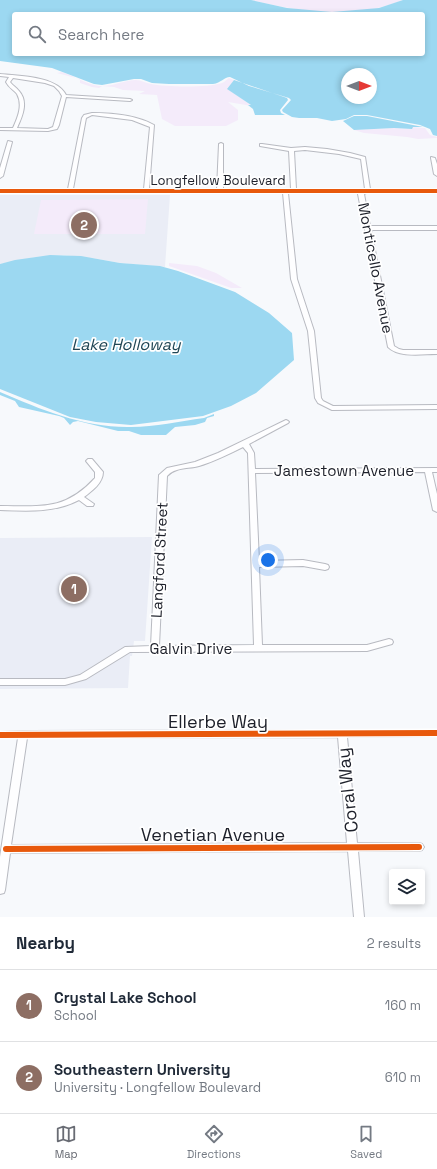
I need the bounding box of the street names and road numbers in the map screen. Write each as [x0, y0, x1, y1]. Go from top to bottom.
street label: Longfellow Boulevard [150, 172, 286, 189]
street label: Monticello Avenue [354, 201, 398, 335]
street label: Jamestown Avenue [274, 461, 414, 480]
street label: Langford Street [146, 502, 172, 618]
street label: Galvin Drive [150, 639, 233, 658]
street label: Ellerbe Way [168, 710, 268, 733]
street label: Coral Way [331, 746, 363, 834]
street label: Venetian Avenue [141, 823, 285, 846]

